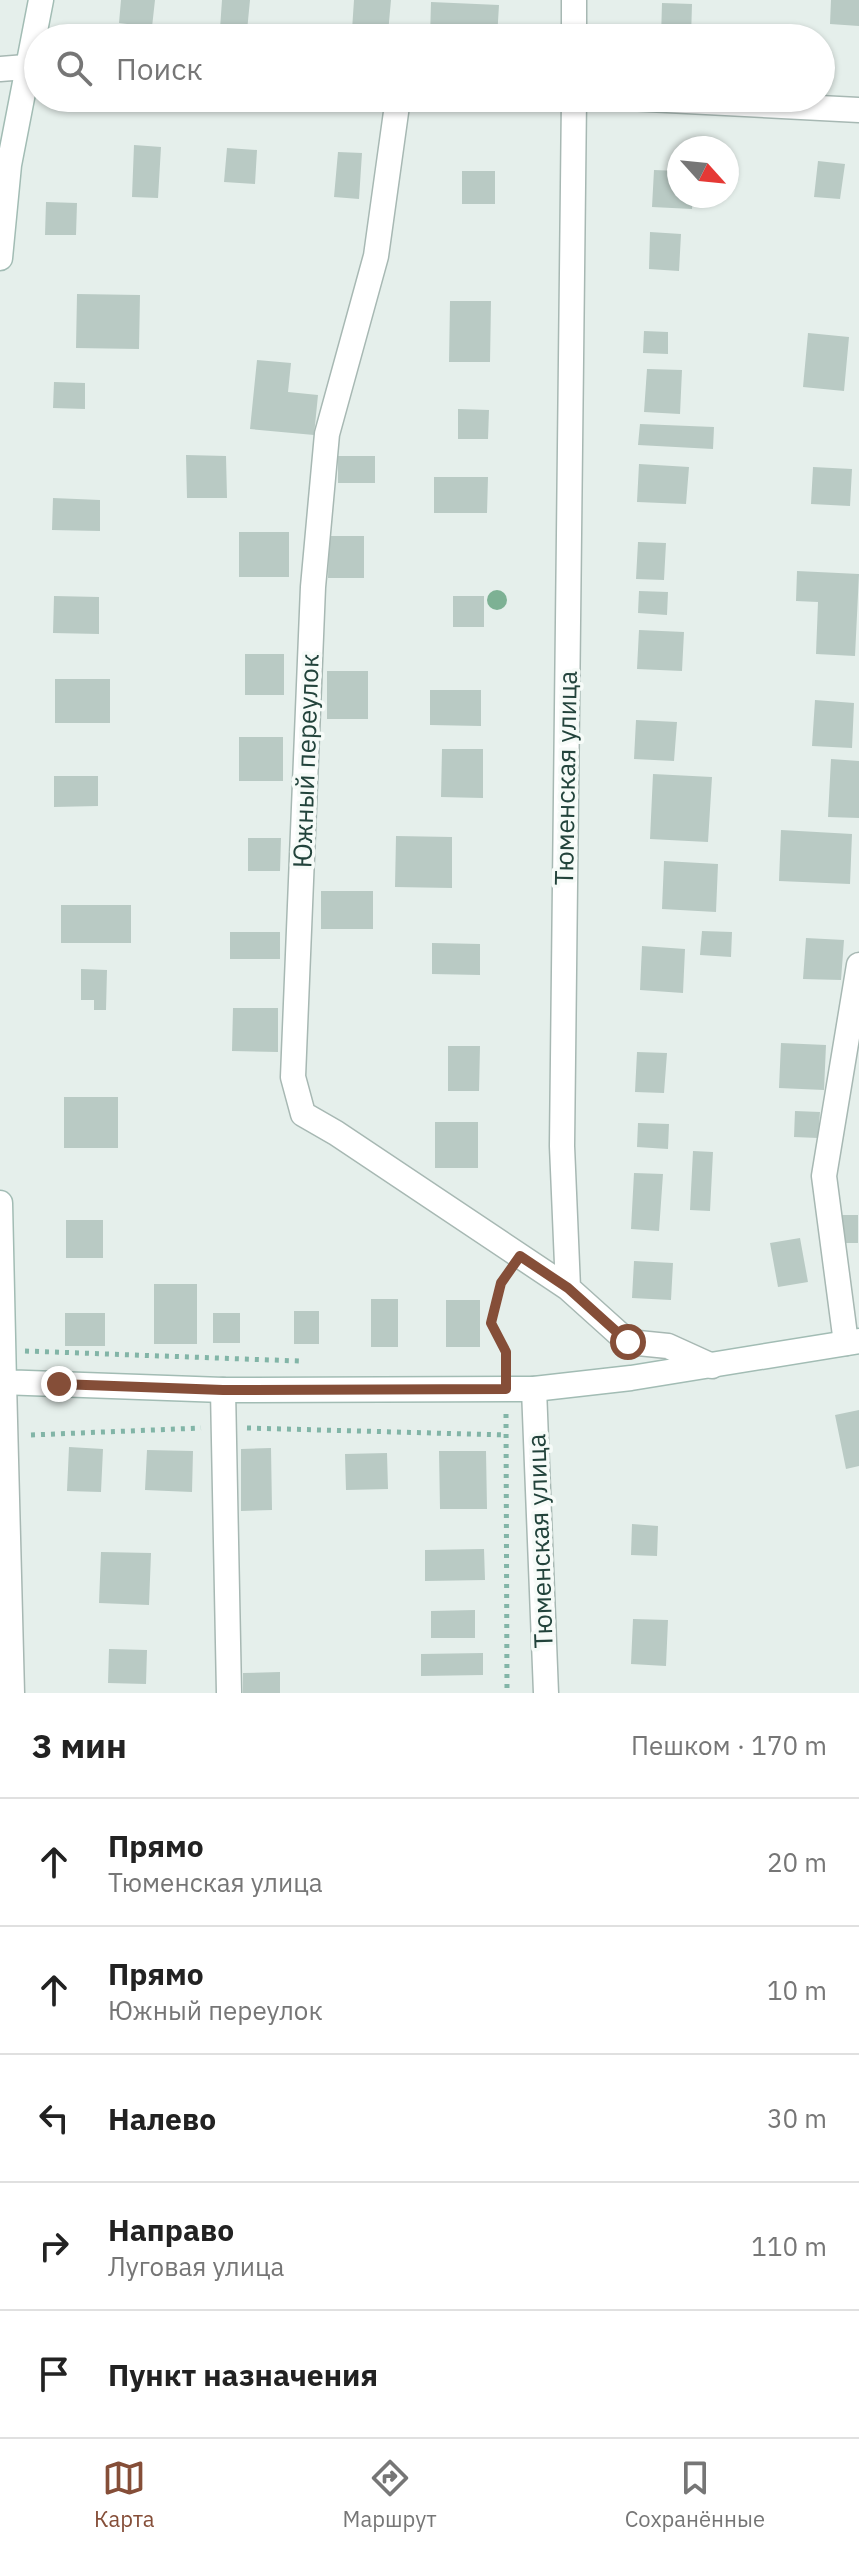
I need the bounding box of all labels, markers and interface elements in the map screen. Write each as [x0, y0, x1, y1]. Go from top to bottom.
search box [24, 24, 835, 112]
icon: search [52, 46, 96, 90]
text: Поиск [116, 49, 203, 88]
north arrow [667, 136, 739, 208]
street label: Южный переулок [284, 653, 326, 869]
street label: Тюменская улица [546, 670, 584, 886]
route start [610, 1324, 646, 1360]
route end [41, 1366, 77, 1402]
street label: Тюменская улица [518, 1433, 560, 1649]
text: 3 мин [32, 1723, 127, 1767]
text: Пешком · 170 m [631, 1728, 827, 1762]
text: Прямо [108, 1826, 204, 1865]
icon: ahead [32, 1840, 76, 1884]
text: 20 m [767, 1845, 827, 1879]
text: Тюменская улица [108, 1865, 323, 1899]
text: Прямо [108, 1954, 204, 1993]
icon: ahead [32, 1968, 76, 2012]
text: 10 m [767, 1973, 827, 2007]
text: Южный переулок [108, 1993, 323, 2027]
icon: left [32, 2096, 76, 2140]
text: Налево [108, 2099, 216, 2138]
text: 30 m [767, 2101, 827, 2135]
text: Направо [108, 2210, 234, 2249]
icon: right [32, 2224, 76, 2268]
text: 110 m [751, 2229, 827, 2263]
text: Луговая улица [108, 2249, 284, 2283]
icon: arrive [32, 2352, 76, 2396]
text: Пункт назначения [108, 2355, 378, 2394]
tab: Карта [94, 2456, 155, 2533]
tab: Маршрут [343, 2456, 437, 2533]
tab: Сохранённые [625, 2456, 765, 2533]

